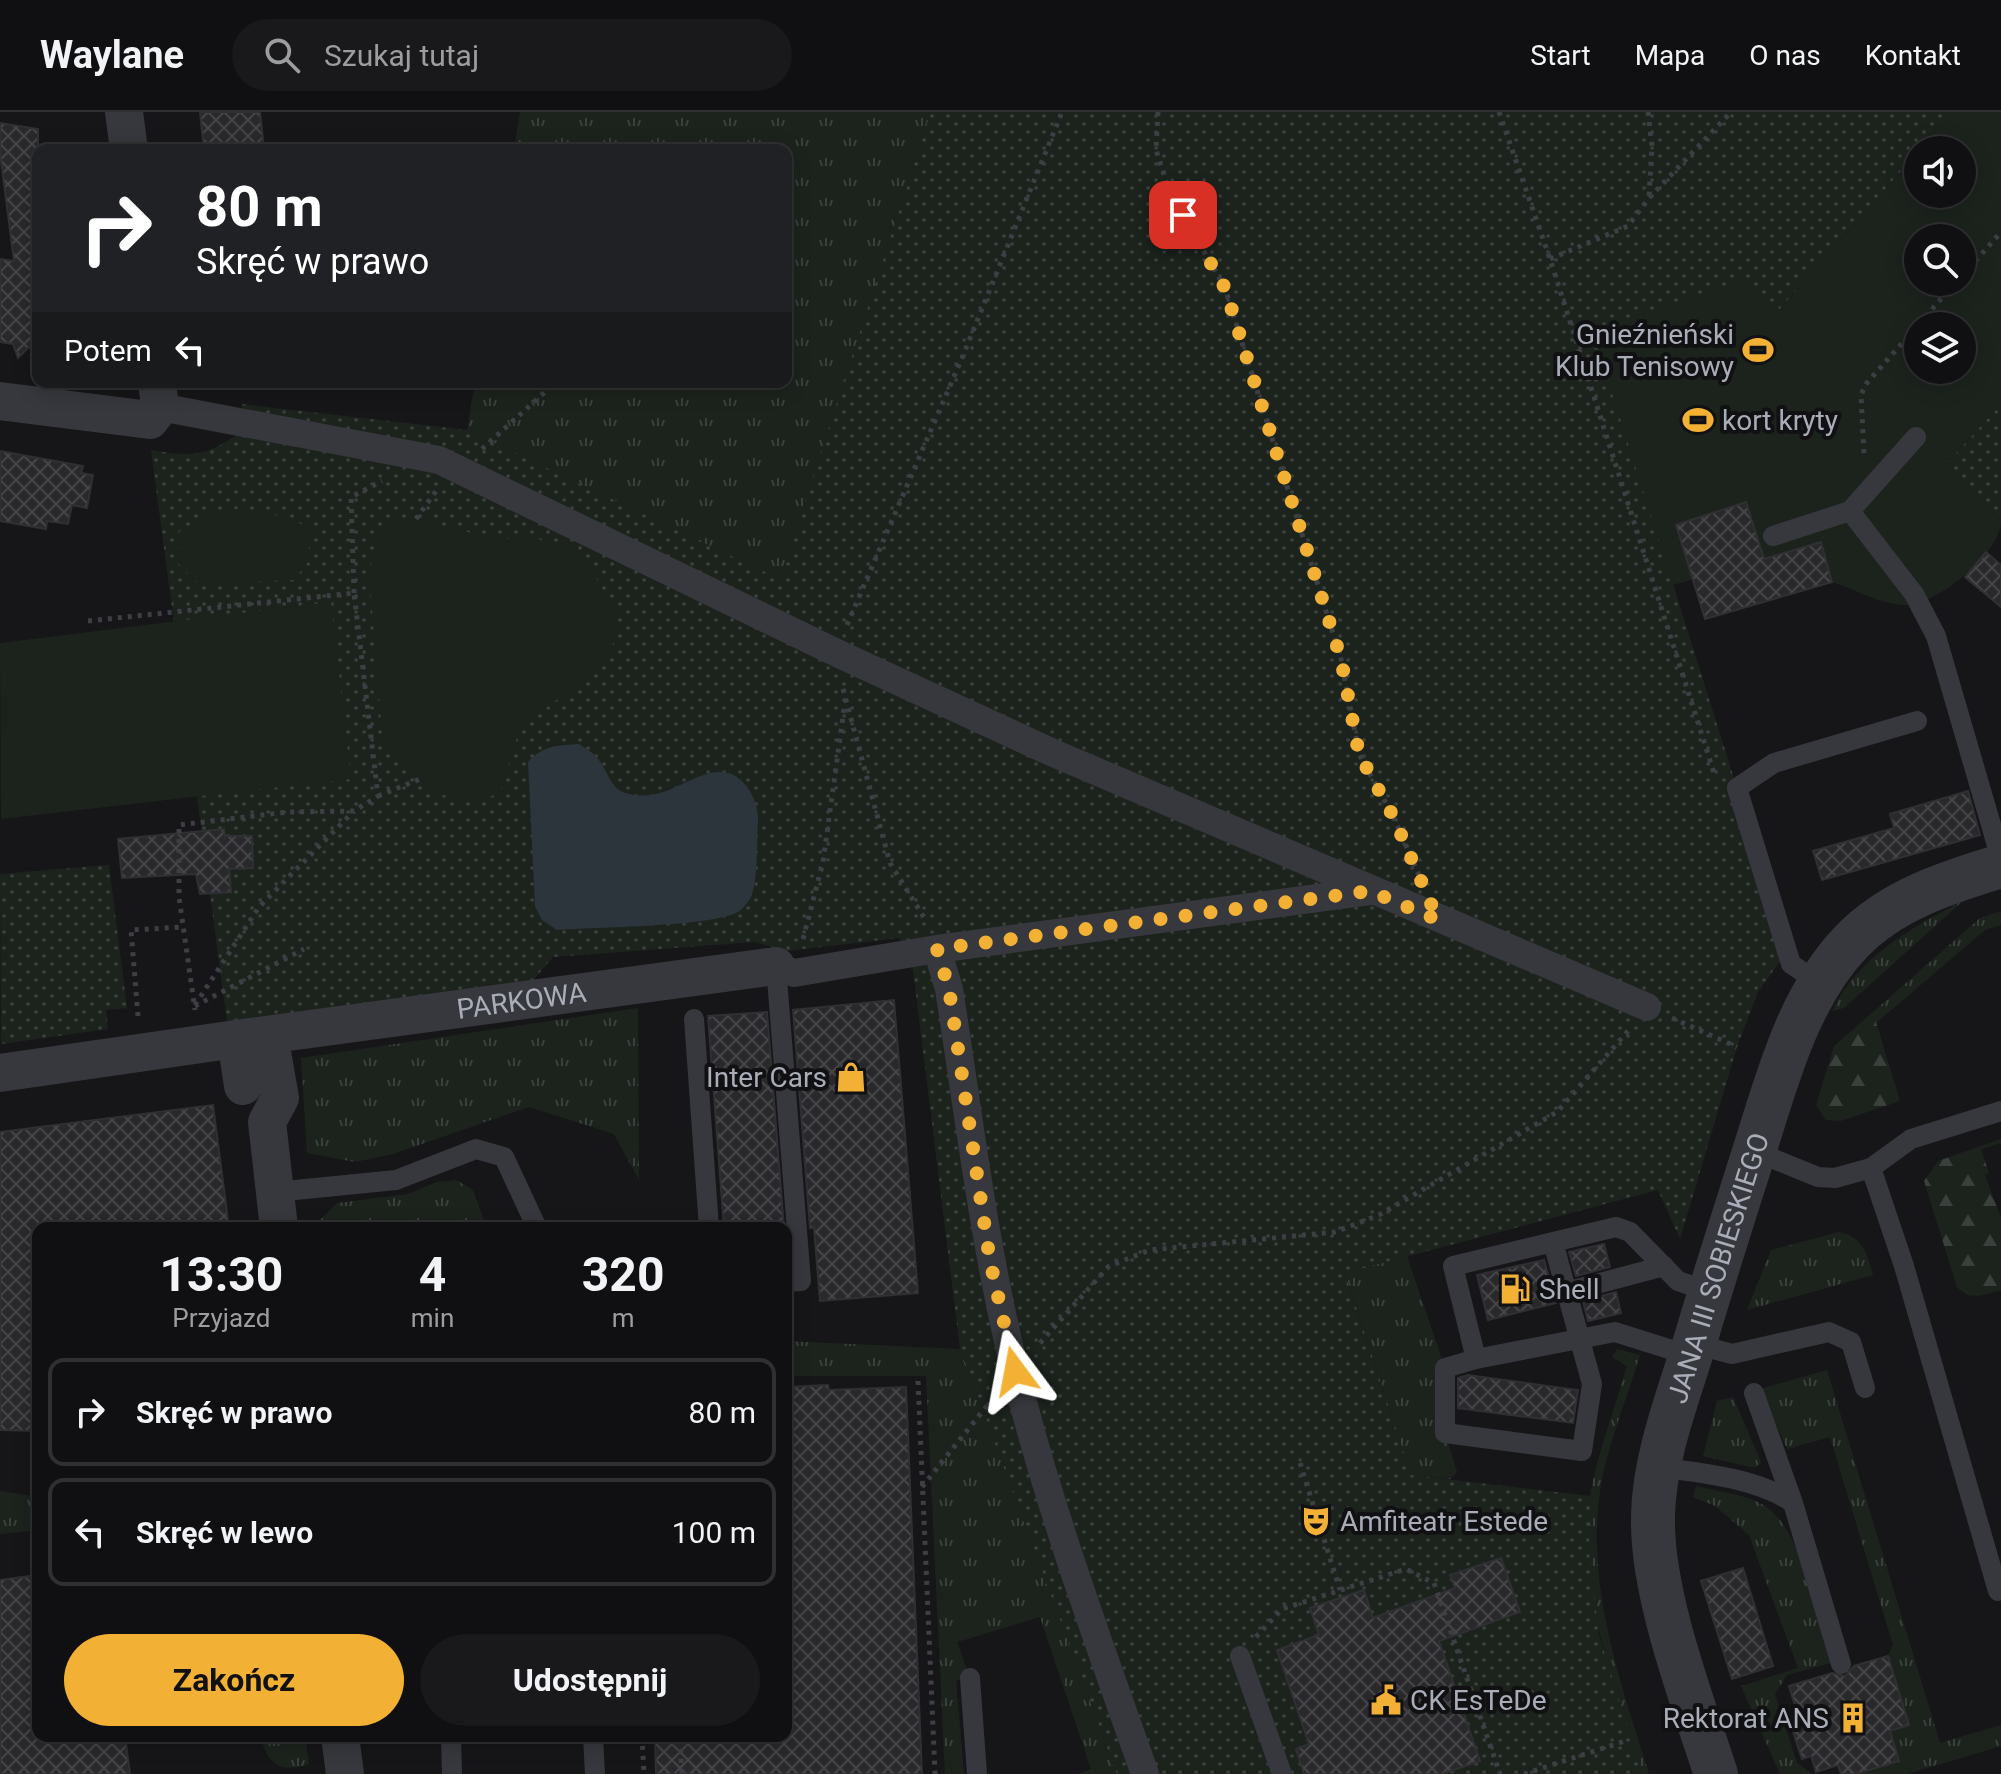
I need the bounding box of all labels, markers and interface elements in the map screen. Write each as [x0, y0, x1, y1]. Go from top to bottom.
search box [232, 19, 792, 91]
text: Waylane [40, 33, 184, 77]
icon: search [260, 33, 304, 77]
text: Szukaj tutaj [324, 38, 479, 73]
text: Start [1530, 39, 1591, 72]
text: Mapa [1635, 39, 1705, 72]
text: O nas [1749, 39, 1821, 72]
text: Kontakt [1865, 39, 1961, 72]
map controls [1904, 136, 1976, 384]
button: sound [1904, 136, 1976, 208]
text: 80 m [196, 174, 323, 240]
icon: right [64, 176, 168, 280]
pin [1149, 181, 1217, 249]
icon: arrive [1161, 193, 1205, 237]
button: search [1904, 224, 1976, 296]
text: Skręć w prawo [196, 241, 429, 283]
button: layers [1904, 312, 1976, 384]
place label: Gnieźnieński Klub Tenisowy [1555, 318, 1734, 383]
icon: left [168, 328, 212, 372]
text: Potem [64, 333, 152, 368]
sports icon: Gnieźnieński Klub Tenisowy [1741, 333, 1775, 367]
sports icon: kort kryty [1681, 403, 1715, 437]
place label: kort kryty [1722, 404, 1838, 437]
street label: PARKOWA [455, 976, 588, 1026]
shop icon: Inter Cars [834, 1060, 868, 1094]
place label: Inter Cars [706, 1061, 827, 1094]
street label: JANA III SOBIESKIEGO [1660, 1129, 1776, 1407]
text: 13:30 [160, 1246, 283, 1303]
text: 4 [419, 1246, 446, 1303]
text: 320 [582, 1246, 664, 1303]
fuel station icon: Shell [1498, 1272, 1532, 1306]
place label: Shell [1539, 1273, 1600, 1306]
text: Przyjazd [172, 1303, 270, 1333]
text: min [411, 1303, 454, 1333]
text: m [612, 1303, 635, 1333]
position arrow [973, 1329, 1057, 1413]
icon: right [68, 1390, 112, 1434]
text: Skręć w prawo [136, 1395, 332, 1430]
text: 80 m [689, 1395, 756, 1430]
theatre icon: Amfiteatr Estede [1299, 1504, 1333, 1538]
place label: Amfiteatr Estede [1340, 1505, 1548, 1538]
icon: left [68, 1510, 112, 1554]
text: Skręć w lewo [136, 1515, 313, 1550]
text: 100 m [672, 1515, 756, 1550]
button: Zakończ [64, 1634, 404, 1726]
button: Udostępnij [420, 1634, 760, 1726]
public building icon: CK EsTeDe [1369, 1683, 1403, 1717]
place label: CK EsTeDe [1410, 1684, 1547, 1717]
building icon: Rektorat ANS [1836, 1701, 1870, 1735]
place label: Rektorat ANS [1663, 1702, 1829, 1735]

